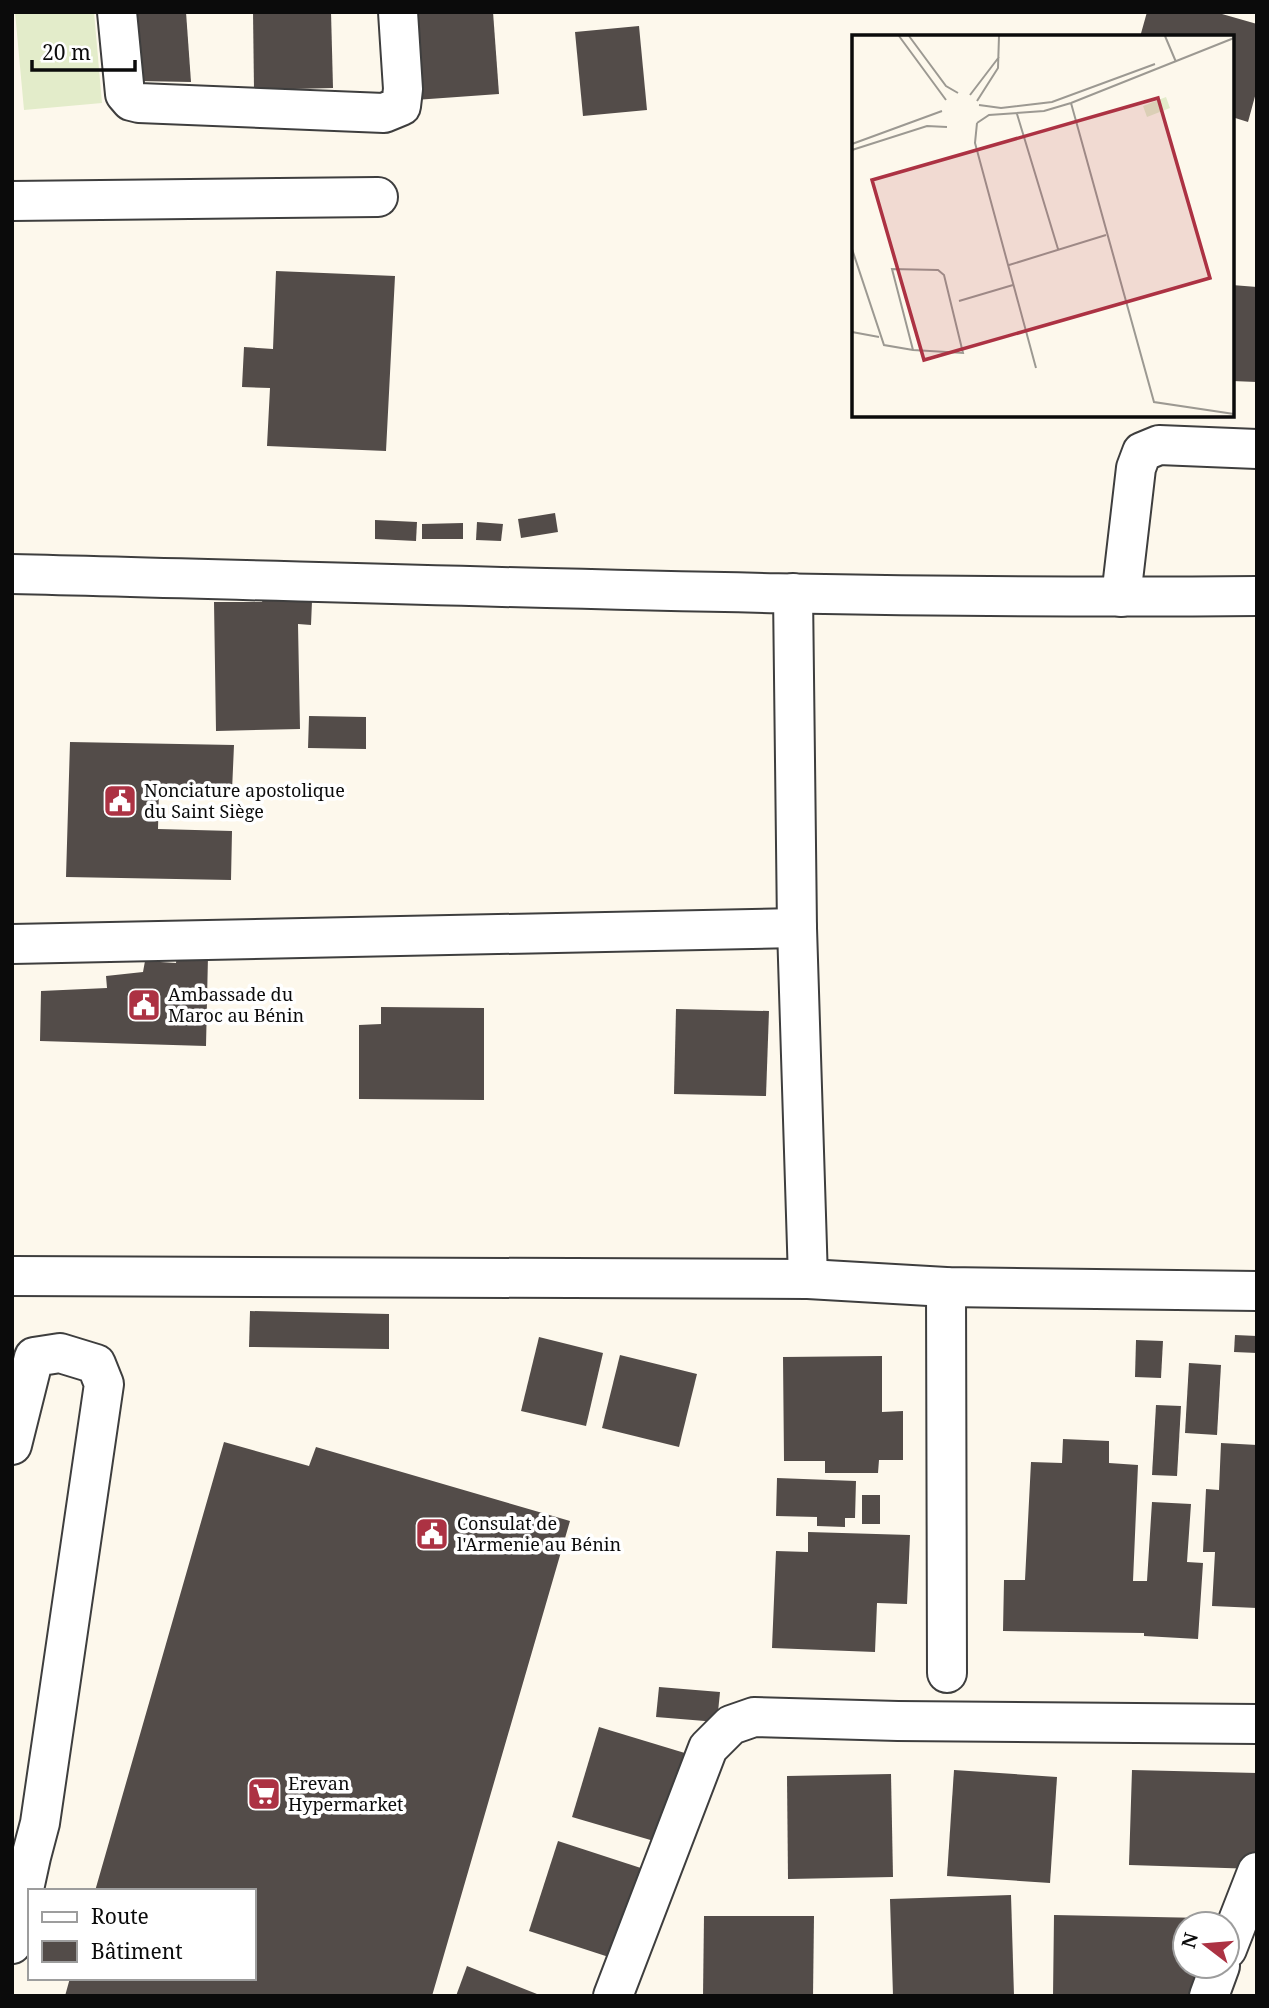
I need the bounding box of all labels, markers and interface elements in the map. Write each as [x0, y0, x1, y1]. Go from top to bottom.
scale bar [32, 28, 135, 72]
inset map [852, 35, 1234, 416]
text: 20 m [42, 38, 91, 66]
place label: Nonciature apostolique du Saint Siège [144, 778, 345, 823]
public building icon: Nonciature apostolique du Saint Siège [101, 782, 139, 820]
place label: Ambassade du Maroc au Bénin [168, 982, 304, 1027]
public building icon: Ambassade du Maroc au Bénin [125, 986, 163, 1024]
place label: Consulat de l'Armenie au Bénin [457, 1511, 622, 1556]
public building icon: Consulat de l'Armenie au Bénin [413, 1515, 451, 1553]
place label: Erevan Hypermarket [288, 1771, 403, 1816]
supermarket icon: Erevan Hypermarket [245, 1775, 283, 1813]
legend [28, 1889, 256, 1980]
text: Route [91, 1902, 149, 1930]
north arrow [1171, 1910, 1241, 1980]
text: N [1175, 1930, 1204, 1951]
text: Bâtiment [91, 1937, 183, 1965]

